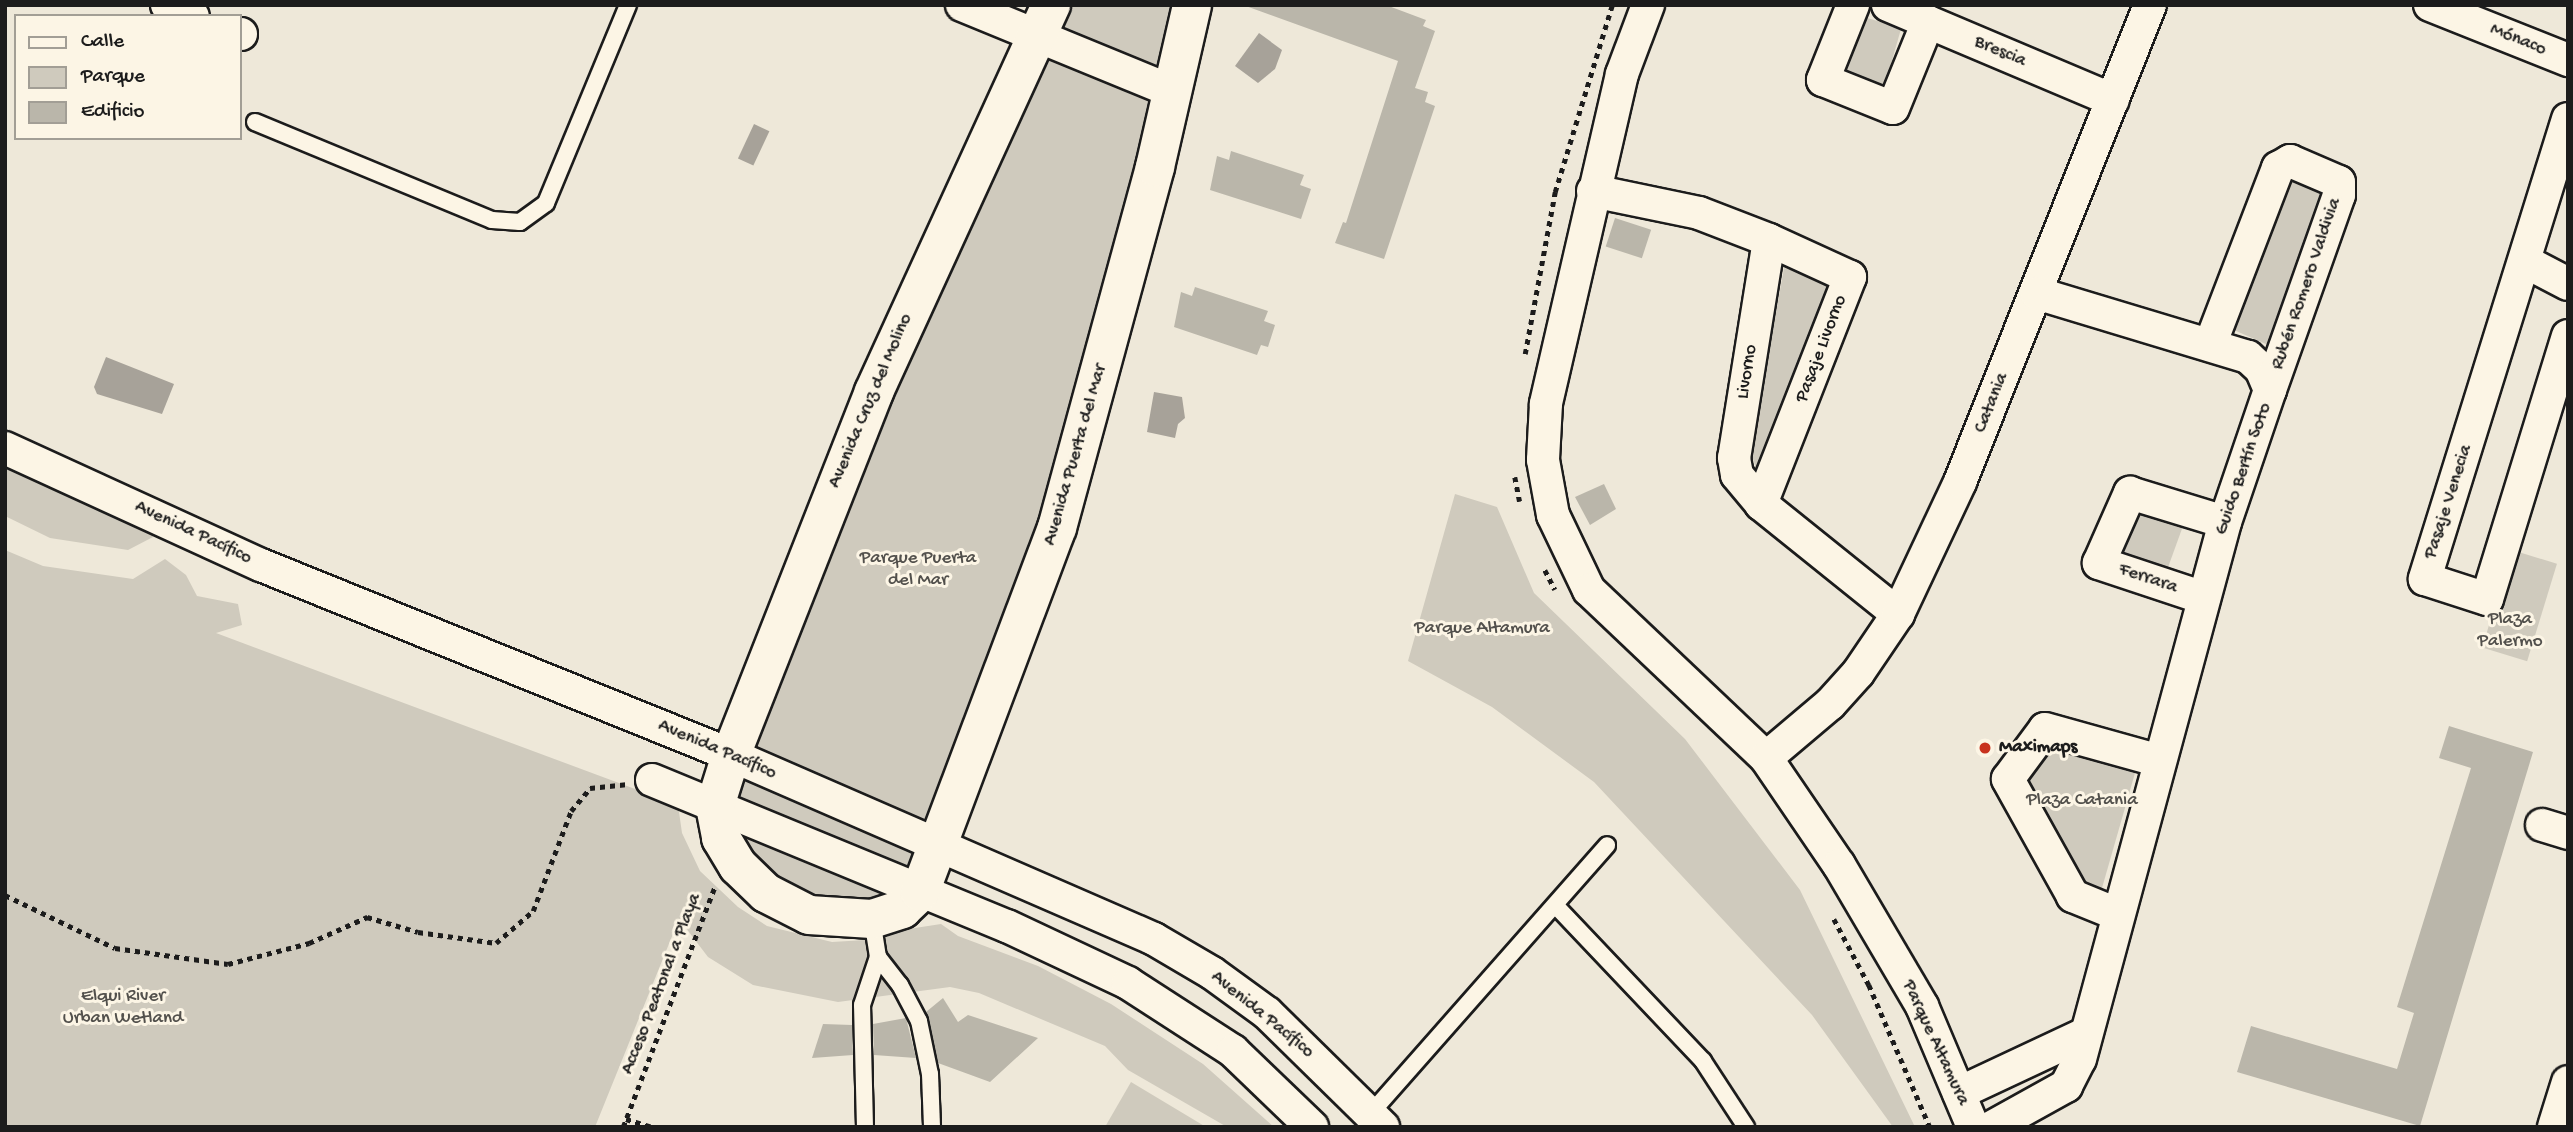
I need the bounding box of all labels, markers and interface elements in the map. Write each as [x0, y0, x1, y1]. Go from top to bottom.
legend [14, 14, 242, 140]
street label: Mónaco [2486, 18, 2550, 62]
text: Calle [81, 30, 124, 55]
street label: Brescia [1971, 31, 2029, 73]
text: Parque [81, 65, 145, 90]
text: Edificio [81, 100, 145, 125]
street label: Rubén Romero Valdivia [2267, 195, 2347, 373]
street label: Pasaje Livorno [1791, 292, 1853, 406]
street label: Avenida Cruz del Molino [824, 310, 918, 492]
street label: Livorno [1732, 343, 1764, 401]
street label: Avenida Puerta del Mar [1039, 362, 1113, 548]
street label: Catania [1970, 370, 2014, 436]
street label: Guido Bertín Soto [2211, 400, 2277, 538]
street label: Pasaje Venecia [2420, 442, 2478, 562]
street label: Avenida Pacífico [131, 496, 255, 570]
park label: Parque Puerta del Mar [860, 548, 976, 592]
street label: Ferrara [2116, 558, 2180, 600]
park label: Plaza Palermo [2477, 609, 2543, 653]
park label: Parque Altamura [1414, 618, 1550, 640]
street label: Avenida Pacífico [654, 715, 780, 785]
place label: Maximaps [1999, 737, 2077, 759]
marker: Maximaps [1977, 740, 1993, 756]
park label: Plaza Catania [2026, 790, 2138, 812]
street label: Acceso Peatonal a Playa [617, 890, 707, 1078]
street label: Avenida Pacífico [1206, 966, 1318, 1064]
street label: Parque Altamura [1896, 977, 1974, 1109]
park label: Elqui River Urban Wetland [63, 986, 183, 1030]

